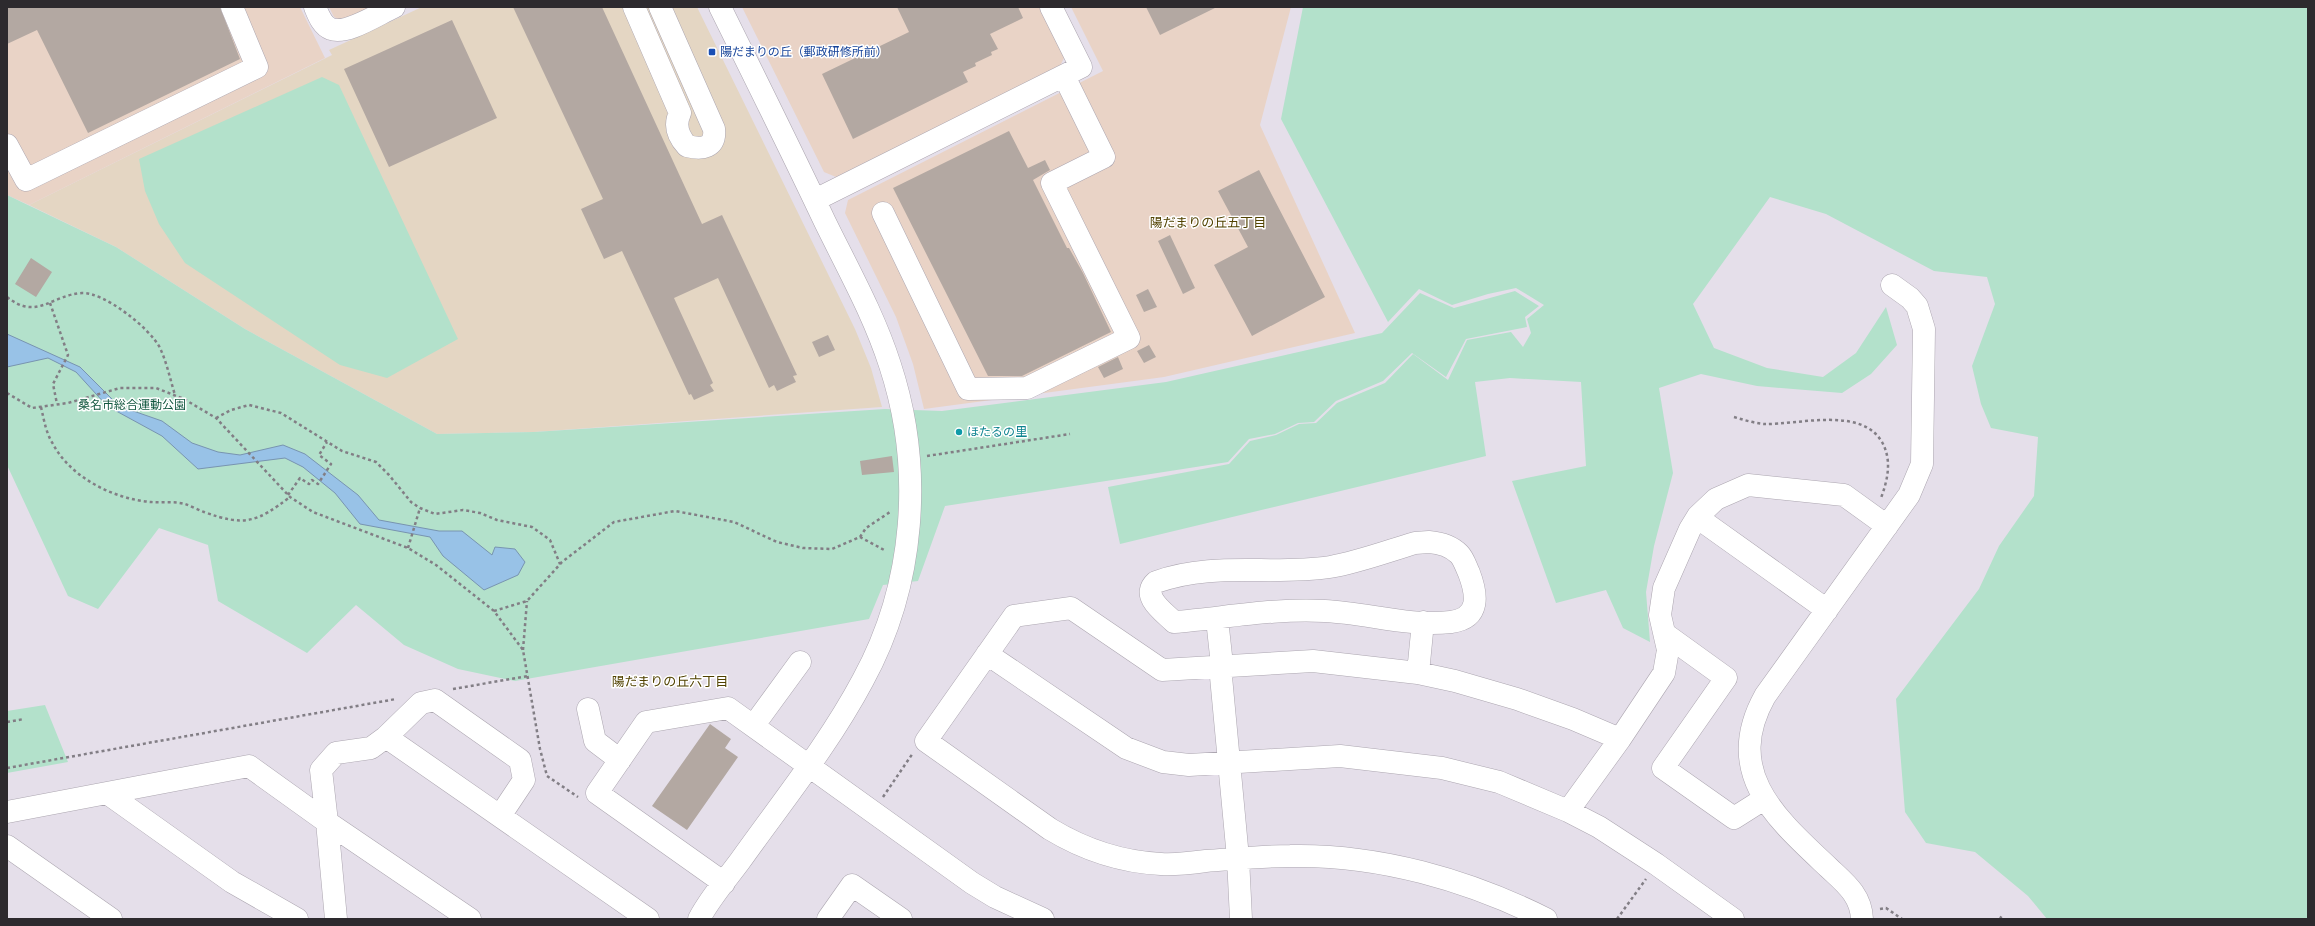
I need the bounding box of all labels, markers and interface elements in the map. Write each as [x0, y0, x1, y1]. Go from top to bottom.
place label: 陽だまりの丘（郵政研修所前） [720, 44, 888, 60]
marker: 陽だまりの丘（郵政研修所前） [707, 47, 717, 57]
district label: 陽だまりの丘五丁目 [1150, 214, 1266, 231]
park label: 桑名市総合運動公園 [78, 397, 186, 413]
place label: ほたるの里 [967, 424, 1027, 440]
marker: ほたるの里 [954, 427, 964, 437]
district label: 陽だまりの丘六丁目 [612, 673, 728, 690]

